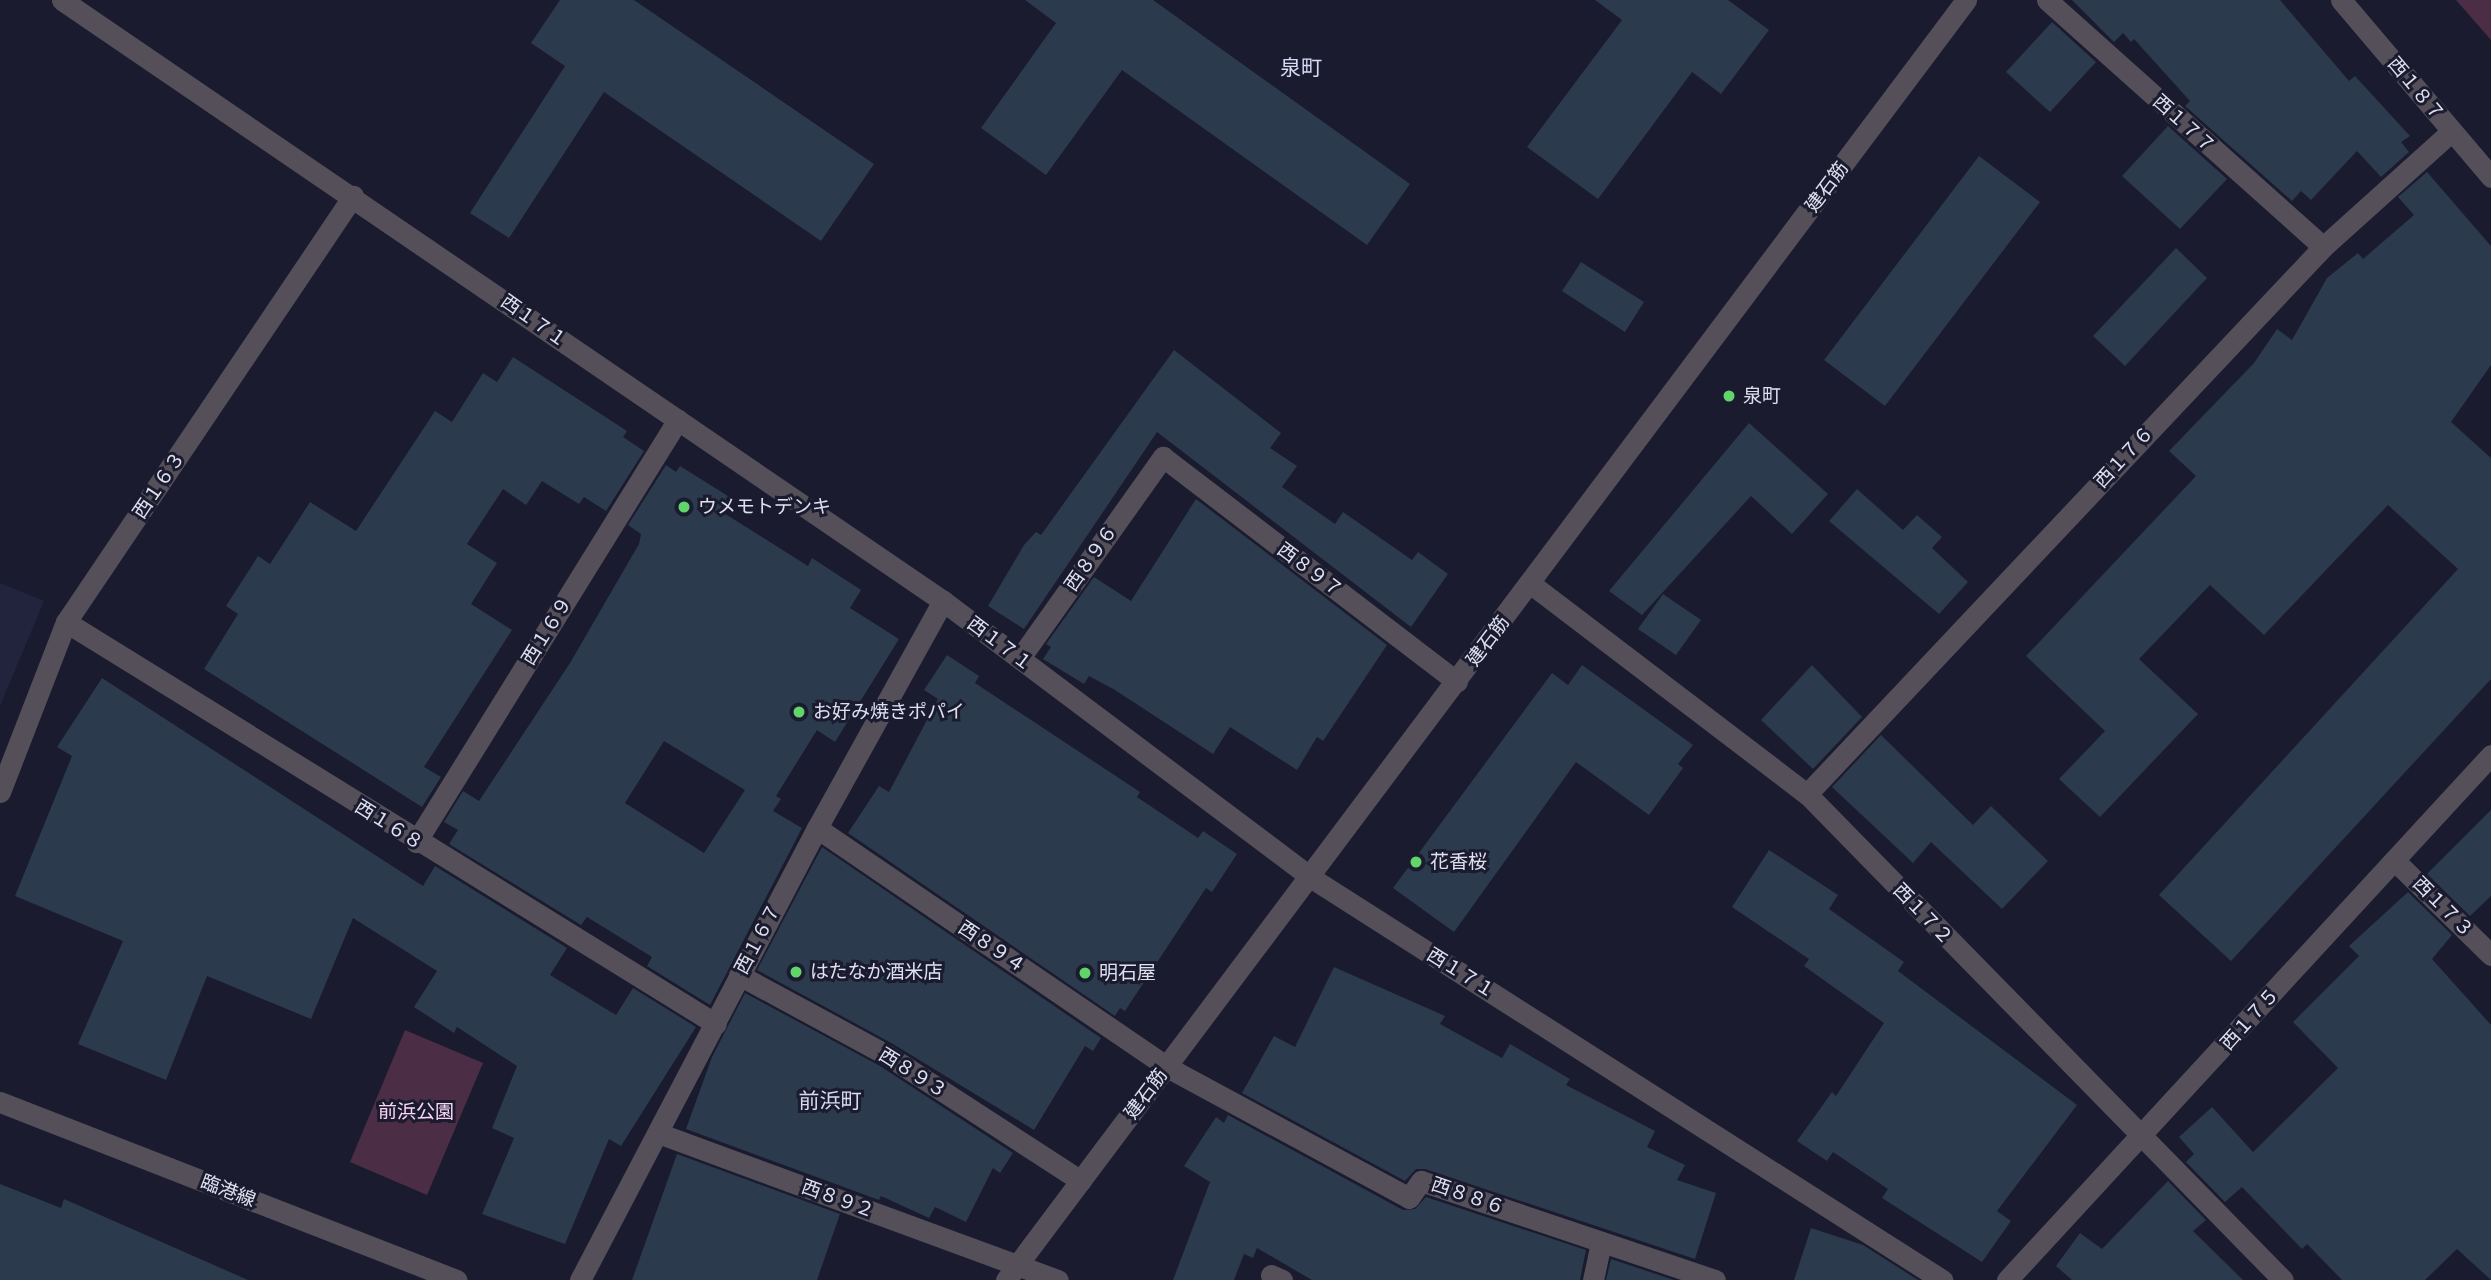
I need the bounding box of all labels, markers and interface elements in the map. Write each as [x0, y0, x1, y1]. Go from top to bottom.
street label: 西１８７ [2383, 53, 2449, 125]
district label: 泉町 [1280, 54, 1322, 80]
street label: 西１７７ [2148, 90, 2220, 158]
street label: 建石筋 [1801, 157, 1853, 217]
street label: 西１７１ [496, 290, 572, 352]
place label: 泉町 [1743, 385, 1781, 407]
marker: 泉町 [1721, 388, 1737, 404]
street label: 西１７６ [2090, 421, 2158, 493]
street label: 西１６３ [128, 447, 190, 523]
place label: ウメモトデンキ [698, 496, 831, 518]
marker: ウメモトデンキ [676, 499, 692, 515]
street label: 西８９６ [1060, 520, 1122, 596]
street label: 西８９７ [1273, 538, 1347, 602]
street label: 西１６９ [517, 593, 577, 669]
street label: 建石筋 [1462, 611, 1514, 671]
street label: 西１７１ [963, 612, 1037, 676]
place label: お好み焼きポパイ [813, 701, 965, 723]
marker: お好み焼きポパイ [791, 704, 807, 720]
street label: 西１６８ [351, 795, 427, 855]
place label: 花香桜 [1430, 851, 1487, 873]
marker: 花香桜 [1408, 854, 1424, 870]
street label: 西１７３ [2408, 872, 2478, 942]
street label: 西１７２ [1888, 879, 1958, 949]
street label: 西１６７ [730, 900, 786, 978]
street label: 西８９４ [954, 916, 1030, 978]
street label: 西１７１ [1423, 943, 1499, 1003]
place label: はたなか酒米店 [810, 961, 943, 983]
place label: 明石屋 [1099, 962, 1156, 984]
marker: はたなか酒米店 [788, 964, 804, 980]
marker: 明石屋 [1077, 965, 1093, 981]
street label: 西１７５ [2216, 983, 2284, 1055]
street label: 西８９３ [875, 1043, 951, 1103]
street label: 建石筋 [1120, 1064, 1172, 1124]
district label: 前浜町 [799, 1087, 861, 1113]
park label: 前浜公園 [378, 1101, 454, 1123]
street label: 臨港線 [197, 1170, 259, 1212]
street label: 西８８６ [1428, 1173, 1508, 1219]
street label: 西８９２ [798, 1175, 878, 1223]

